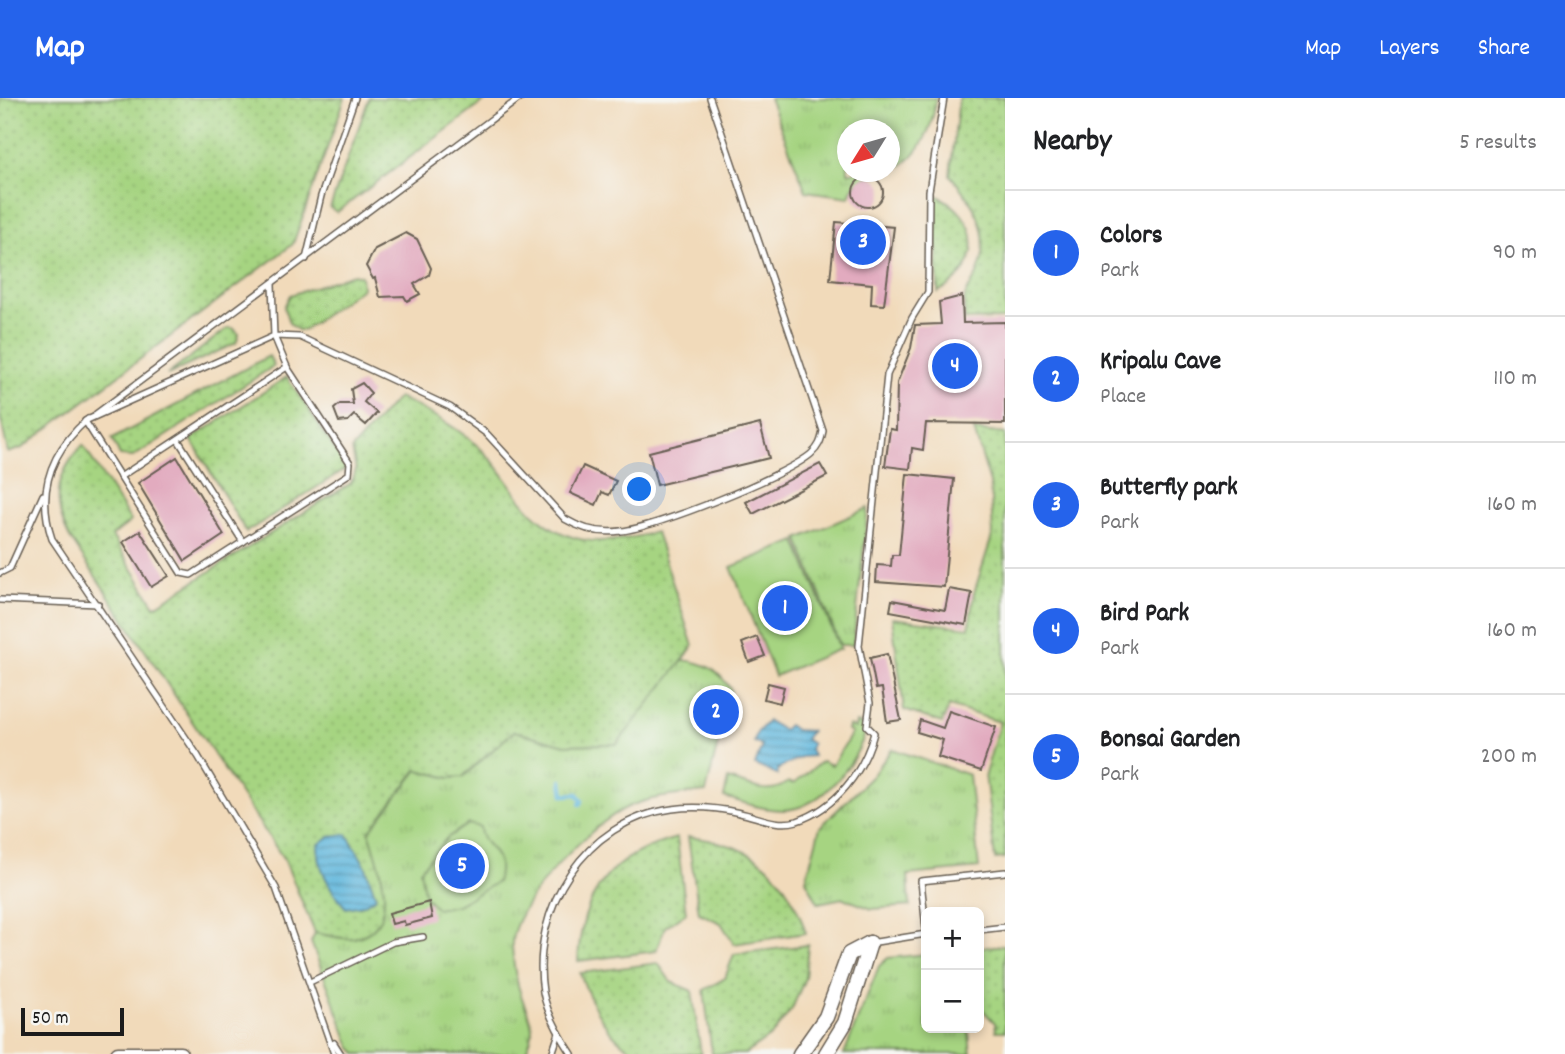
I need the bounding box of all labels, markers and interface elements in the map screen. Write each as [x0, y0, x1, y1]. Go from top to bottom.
text: Map [35, 26, 85, 73]
text: Map [1305, 32, 1341, 66]
text: Layers [1379, 32, 1440, 66]
text: Share [1478, 32, 1530, 66]
north arrow [837, 119, 900, 182]
text: Nearby [1033, 122, 1111, 165]
text: 5 results [1459, 127, 1537, 160]
pin: 3 [840, 216, 886, 268]
text: Colors [1100, 218, 1163, 255]
text: 1 [1053, 237, 1059, 270]
text: 90 m [1493, 237, 1537, 270]
text: Park [1100, 255, 1139, 288]
pin: 4 [932, 340, 978, 392]
text: Kripalu Cave [1100, 344, 1221, 381]
text: 2 [1051, 363, 1061, 396]
text: 110 m [1493, 363, 1537, 396]
text: Place [1100, 381, 1146, 414]
text: Butterfly park [1100, 470, 1238, 507]
your location [622, 472, 656, 506]
text: 3 [1051, 489, 1061, 522]
text: 160 m [1487, 489, 1537, 522]
text: Park [1100, 507, 1139, 540]
pin: 1 [762, 582, 808, 634]
text: Bird Park [1100, 596, 1189, 633]
text: 4 [1051, 615, 1061, 648]
text: 160 m [1487, 615, 1537, 648]
text: Park [1100, 633, 1139, 666]
pin: 2 [693, 686, 739, 738]
text: Bonsai Garden [1100, 722, 1240, 759]
text: 5 [1051, 741, 1061, 774]
text: 200 m [1481, 741, 1537, 774]
text: Park [1100, 759, 1139, 792]
pin: 5 [439, 840, 485, 892]
map controls [921, 907, 984, 1033]
button: + [921, 907, 984, 970]
button: − [921, 970, 984, 1033]
scale bar [21, 1005, 124, 1037]
text: 50 m [32, 1006, 69, 1033]

